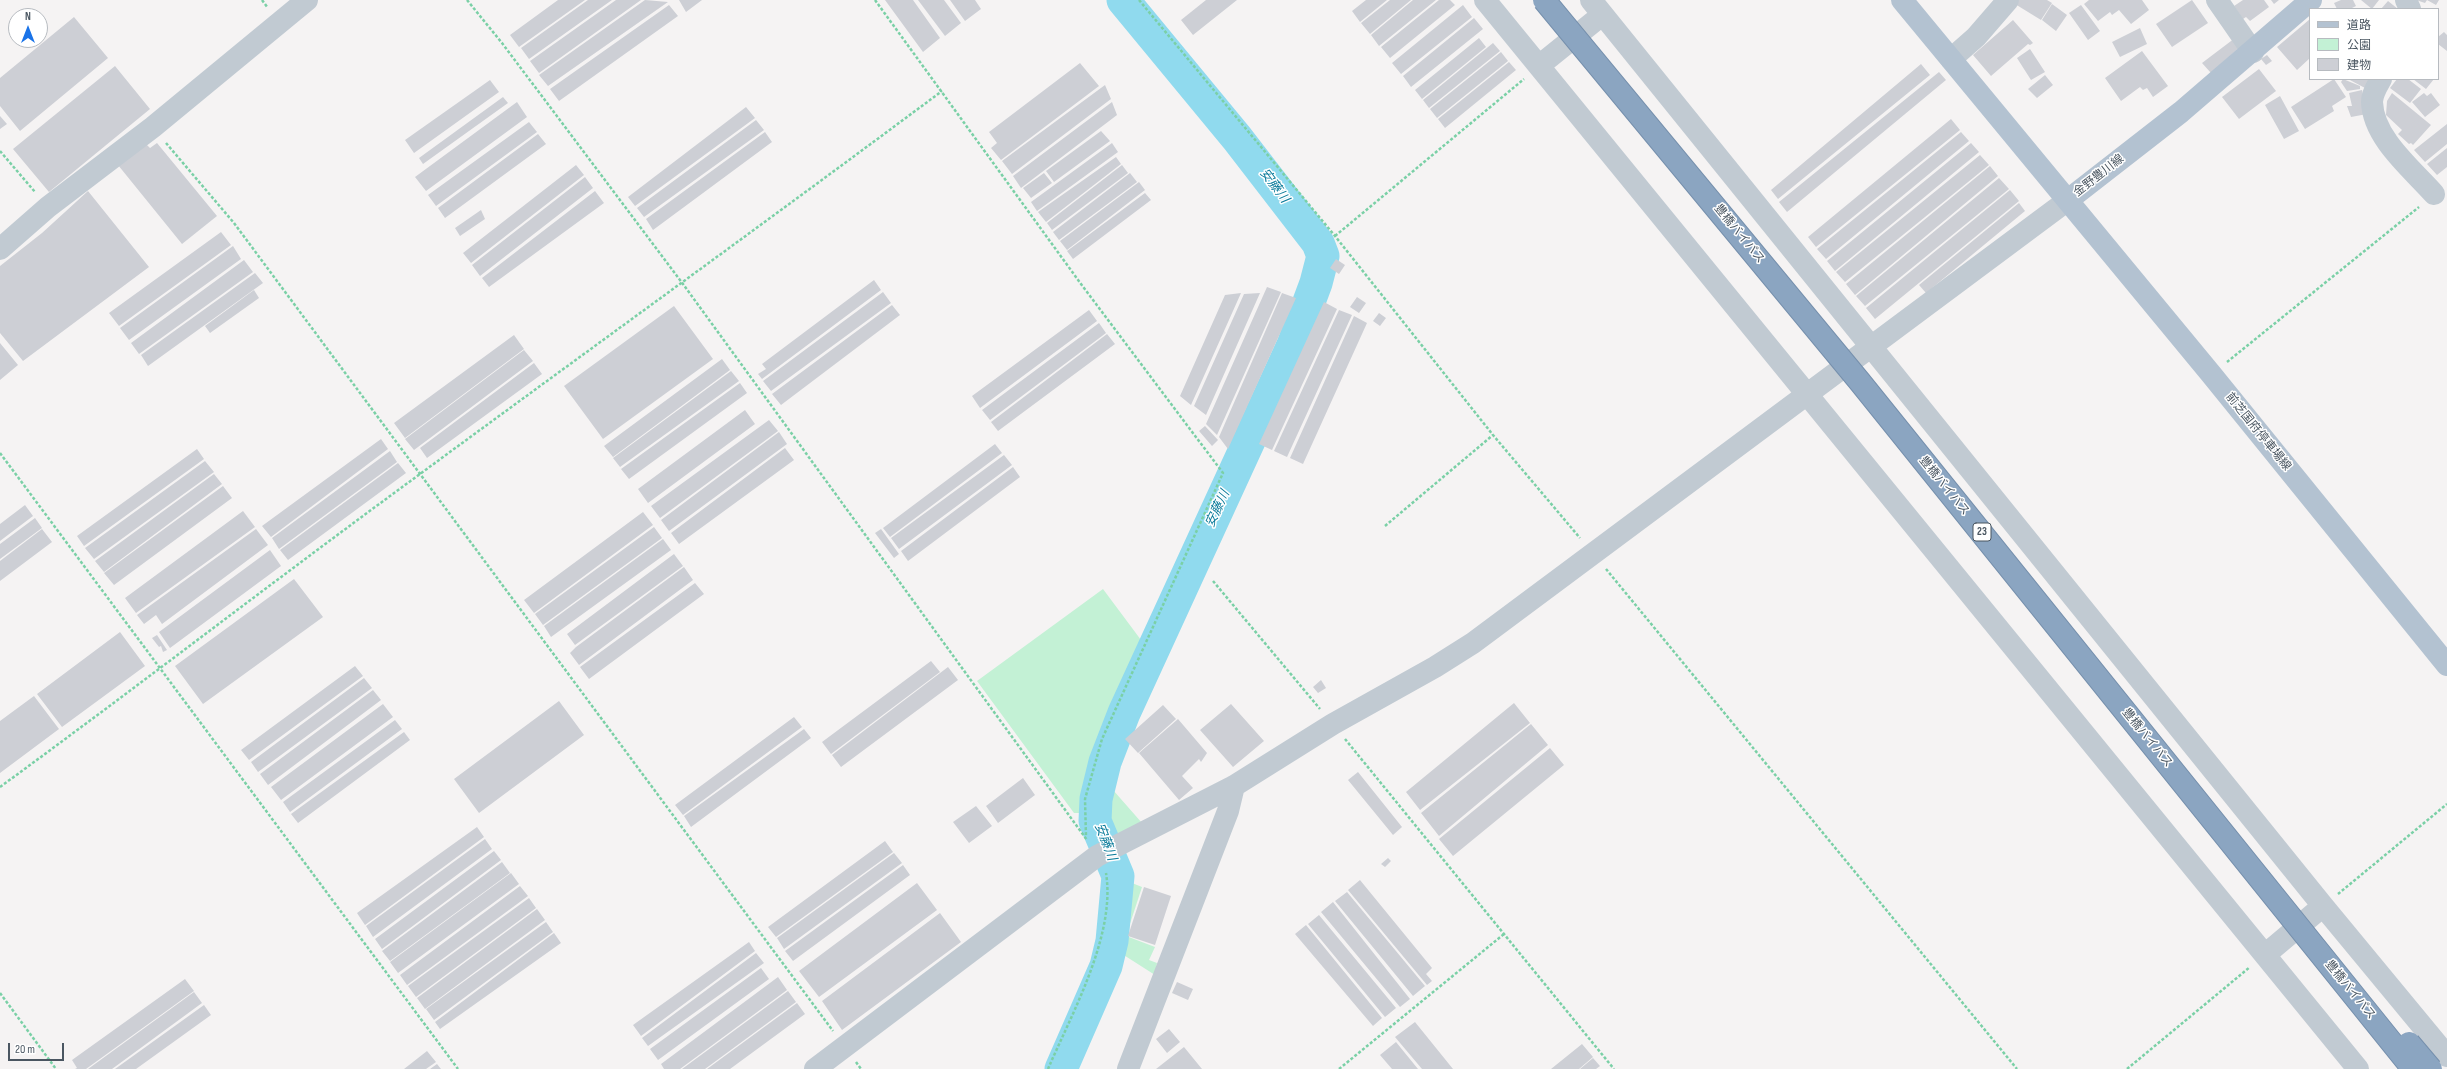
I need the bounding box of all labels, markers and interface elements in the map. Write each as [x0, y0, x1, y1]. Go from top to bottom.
north arrow [8, 8, 48, 48]
legend [2309, 8, 2439, 80]
text: N [25, 10, 31, 23]
text: 道路 [2347, 18, 2371, 33]
text: 公園 [2347, 38, 2371, 53]
text: 建物 [2347, 58, 2371, 73]
street label: 金野豊川線 [2071, 152, 2127, 200]
water label: 安藤川 [1256, 166, 1292, 206]
street label: 豊橋バイパス [1711, 201, 1767, 267]
street label: 前芝国府停車場線 [2222, 390, 2294, 474]
street label: 豊橋バイパス [1916, 453, 1972, 519]
water label: 安藤川 [1203, 488, 1233, 530]
road number: 23 [1973, 523, 1991, 541]
street label: 豊橋バイパス [2119, 705, 2175, 771]
water label: 安藤川 [1091, 821, 1119, 863]
street label: 豊橋バイパス [2322, 957, 2378, 1023]
scale bar [10, 1035, 66, 1061]
text: 20 m [15, 1042, 35, 1057]

